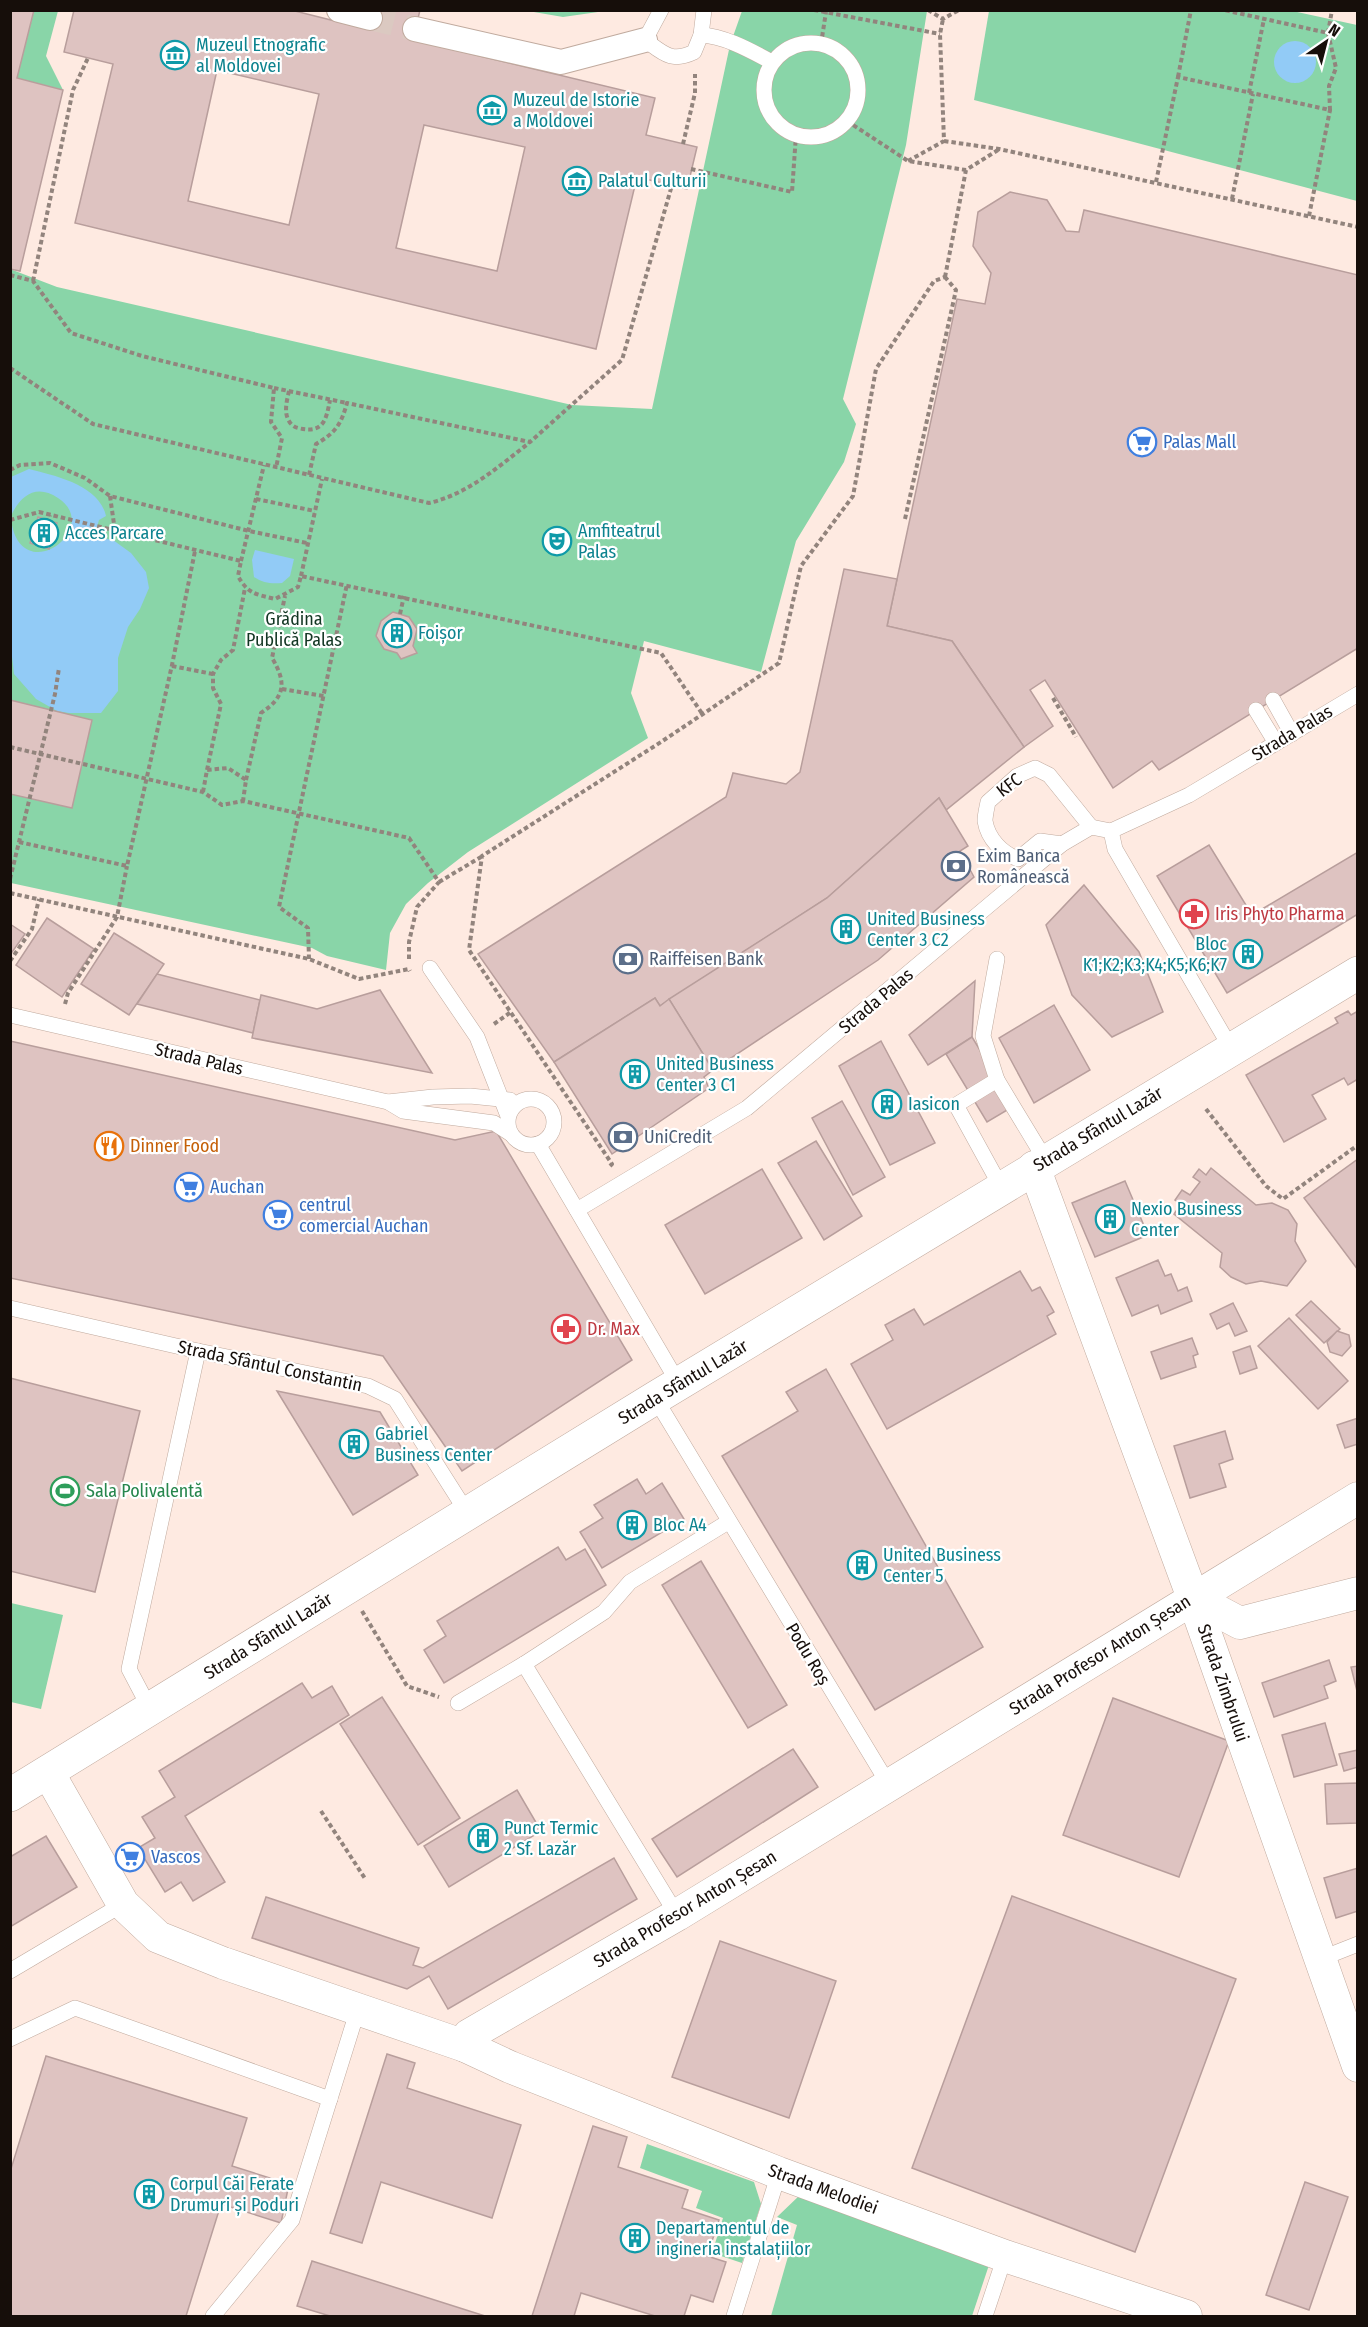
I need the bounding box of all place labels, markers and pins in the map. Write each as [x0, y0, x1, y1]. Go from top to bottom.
place label: Muzeul Etnografic al Moldovei [196, 34, 326, 77]
museum icon: Muzeul Etnografic al Moldovei [159, 39, 191, 71]
place label: Muzeul de Istorie a Moldovei [513, 89, 640, 132]
museum icon: Muzeul de Istorie a Moldovei [476, 94, 508, 126]
museum icon: Palatul Culturii [561, 165, 593, 197]
place label: Palatul Culturii [598, 170, 707, 192]
supermarket icon: Palas Mall [1126, 426, 1158, 458]
place label: Palas Mall [1163, 431, 1237, 453]
building icon: Acces Parcare [28, 517, 60, 549]
place label: Amfiteatrul Palas [578, 520, 660, 563]
place label: Acces Parcare [65, 522, 164, 544]
theatre icon: Amfiteatrul Palas [541, 525, 573, 557]
building icon: Foișor [381, 617, 413, 649]
place label: Foișor [418, 622, 463, 644]
place label: Exim Banca Românească [977, 845, 1070, 888]
bank icon: Exim Banca Românească [940, 850, 972, 882]
pharmacy icon: Iris Phyto Pharma [1178, 898, 1210, 930]
place label: Iris Phyto Pharma [1215, 903, 1345, 925]
place label: United Business Center 3 C2 [867, 908, 985, 951]
building icon: United Business Center 3 C2 [830, 913, 862, 945]
place label: Bloc K1;K2;K3;K4;K5;K6;K7 [1083, 933, 1227, 976]
building icon: Bloc K1;K2;K3;K4;K5;K6;K7 [1232, 938, 1264, 970]
bank icon: Raiffeisen Bank [612, 943, 644, 975]
place label: Raiffeisen Bank [649, 948, 764, 970]
place label: United Business Center 3 C1 [656, 1053, 774, 1096]
building icon: United Business Center 3 C1 [619, 1058, 651, 1090]
building icon: Iasicon [871, 1088, 903, 1120]
place label: Iasicon [908, 1093, 960, 1115]
bank icon: UniCredit [607, 1121, 639, 1153]
place label: UniCredit [644, 1126, 712, 1148]
restaurant icon: Dinner Food [93, 1130, 125, 1162]
place label: Dinner Food [130, 1135, 219, 1157]
supermarket icon: Auchan [173, 1171, 205, 1203]
place label: Auchan [210, 1176, 264, 1198]
place label: centrul comercial Auchan [299, 1194, 429, 1237]
place label: Nexio Business Center [1131, 1198, 1242, 1241]
supermarket icon: centrul comercial Auchan [262, 1199, 294, 1231]
building icon: Nexio Business Center [1094, 1203, 1126, 1235]
pharmacy icon: Dr. Max [550, 1313, 582, 1345]
place label: Dr. Max [587, 1318, 640, 1340]
place label: Gabriel Business Center [375, 1423, 493, 1466]
building icon: Gabriel Business Center [338, 1428, 370, 1460]
sports icon: Sala Polivalentă [49, 1475, 81, 1507]
place label: Sala Polivalentă [86, 1480, 203, 1502]
building icon: Bloc A4 [616, 1509, 648, 1541]
place label: Bloc A4 [653, 1514, 707, 1536]
place label: United Business Center 5 [883, 1544, 1001, 1587]
building icon: United Business Center 5 [846, 1549, 878, 1581]
place label: Punct Termic 2 Sf. Lazăr [504, 1817, 599, 1860]
building icon: Punct Termic 2 Sf. Lazăr [467, 1822, 499, 1854]
supermarket icon: Vascos [114, 1841, 146, 1873]
place label: Vascos [151, 1846, 201, 1868]
place label: Corpul Căi Ferate Drumuri și Poduri [170, 2173, 299, 2216]
building icon: Corpul Căi Ferate Drumuri și Poduri [133, 2178, 165, 2210]
place label: Departamentul de ingineria instalațiilor [656, 2217, 811, 2260]
building icon: Departamentul de ingineria instalațiilor [619, 2222, 651, 2254]

